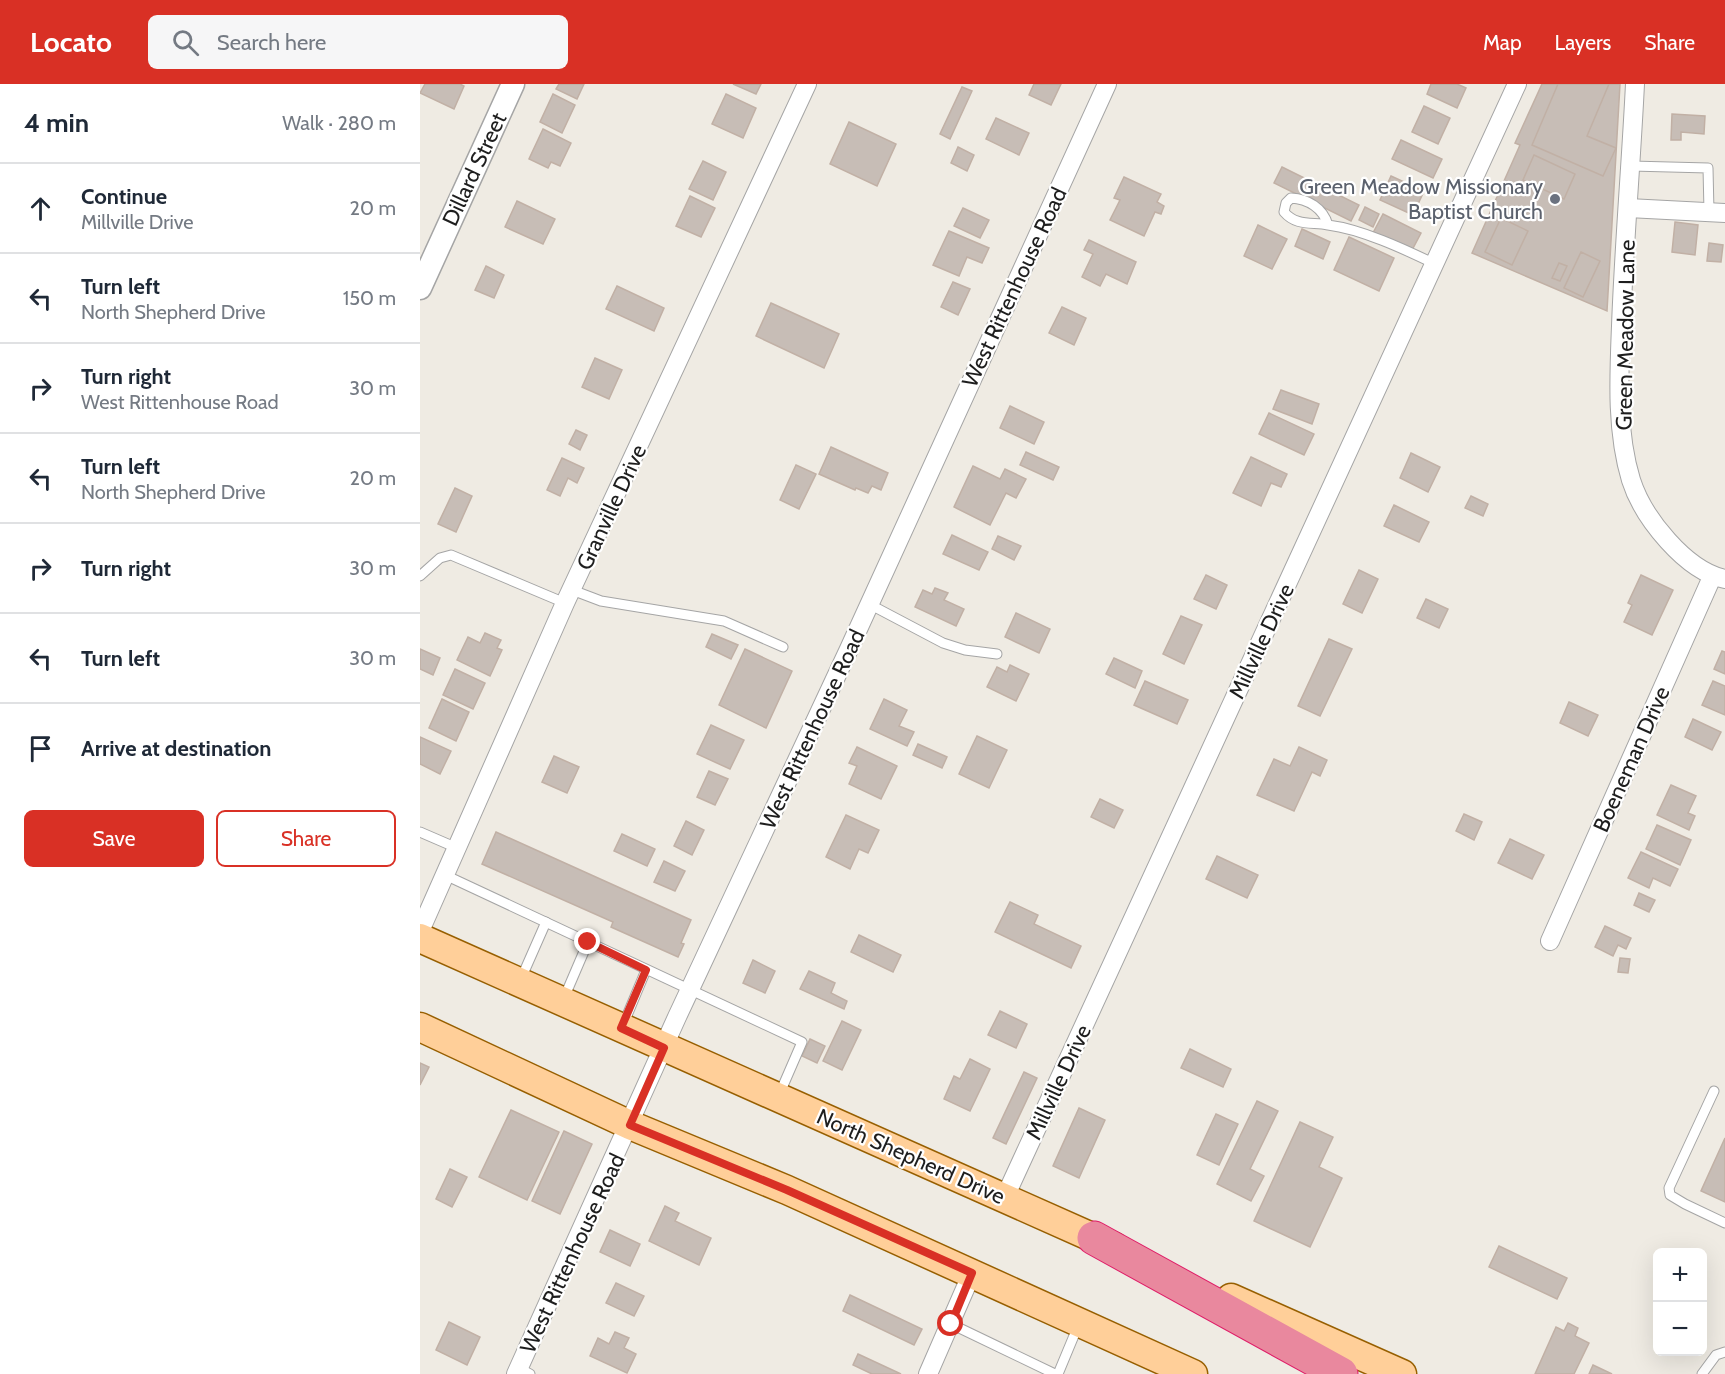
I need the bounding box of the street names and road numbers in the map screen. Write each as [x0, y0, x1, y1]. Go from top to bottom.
street label: Dillard Street [436, 108, 513, 230]
street label: West Rittenhouse Road [956, 183, 1073, 391]
street label: Green Meadow Lane [1610, 239, 1641, 431]
street label: Granville Drive [571, 440, 652, 574]
street label: Millville Drive [1223, 579, 1300, 703]
street label: West Rittenhouse Road [754, 625, 871, 833]
street label: Boeneman Drive [1587, 682, 1676, 836]
street label: Millville Drive [1020, 1020, 1097, 1144]
street label: North Shepherd Drive [813, 1103, 1009, 1210]
street label: West Rittenhouse Road [514, 1149, 631, 1357]

